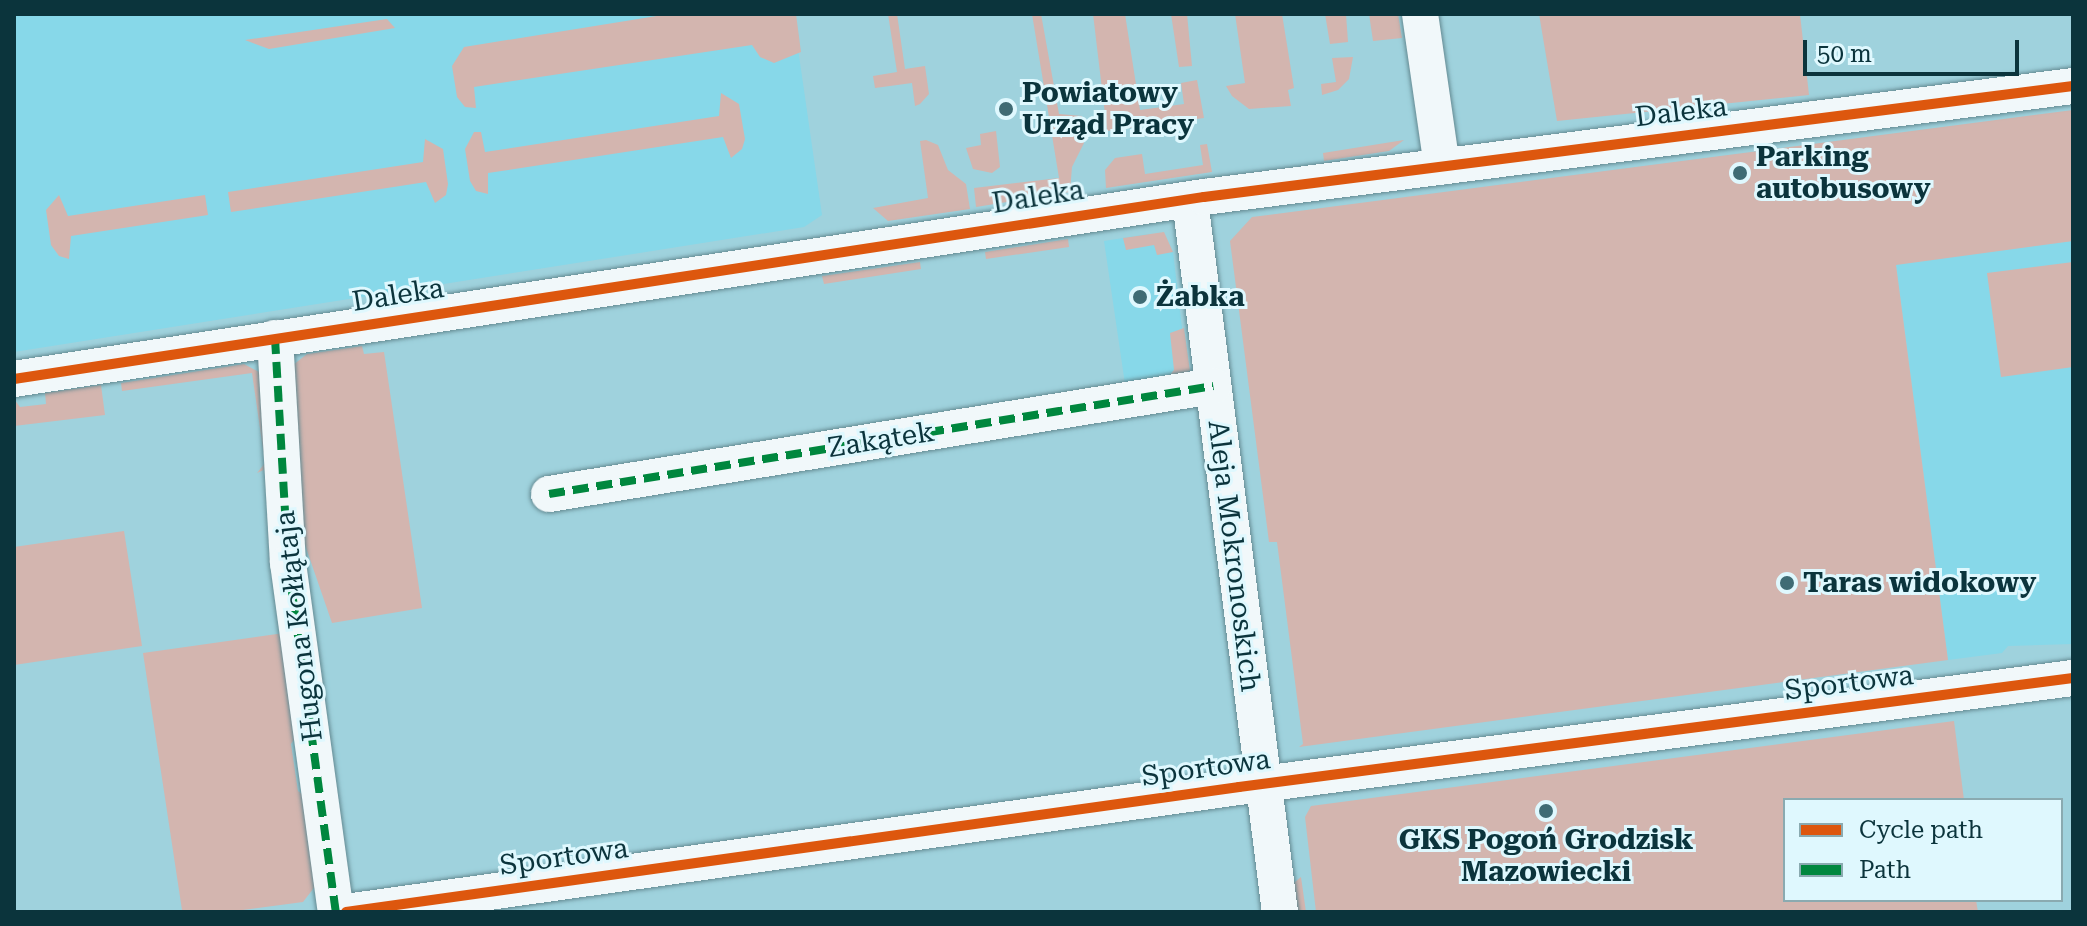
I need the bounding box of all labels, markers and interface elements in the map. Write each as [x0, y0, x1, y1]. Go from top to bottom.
scale bar [1807, 24, 2023, 74]
text: 50 m [1817, 40, 1872, 68]
place label: Powiatowy Urząd Pracy [1022, 76, 1194, 142]
street label: Daleka [1633, 90, 1729, 134]
marker: Powiatowy Urząd Pracy [997, 100, 1015, 118]
place label: Parking autobusowy [1756, 140, 1931, 206]
marker: Parking autobusowy [1731, 164, 1749, 182]
street label: Daleka [990, 173, 1086, 221]
street label: Daleka [350, 271, 446, 319]
place label: Żabka [1156, 280, 1245, 314]
marker: Żabka [1131, 288, 1149, 306]
street label: Zakątek [825, 415, 937, 465]
street label: Aleja Mokronoskich [1201, 418, 1267, 694]
street label: Hugona Kołłątaja [268, 509, 330, 743]
place label: Taras widokowy [1803, 566, 2036, 600]
marker: Taras widokowy [1778, 574, 1796, 592]
street label: Sportowa [1783, 658, 1915, 708]
street label: Sportowa [1140, 742, 1272, 794]
legend [1783, 798, 2063, 902]
marker: GKS Pogoń Grodzisk Mazowiecki [1537, 802, 1555, 820]
text: Cycle path [1859, 816, 1983, 844]
place label: GKS Pogoń Grodzisk Mazowiecki [1399, 823, 1693, 889]
street label: Sportowa [498, 831, 630, 883]
text: Path [1859, 856, 1911, 884]

